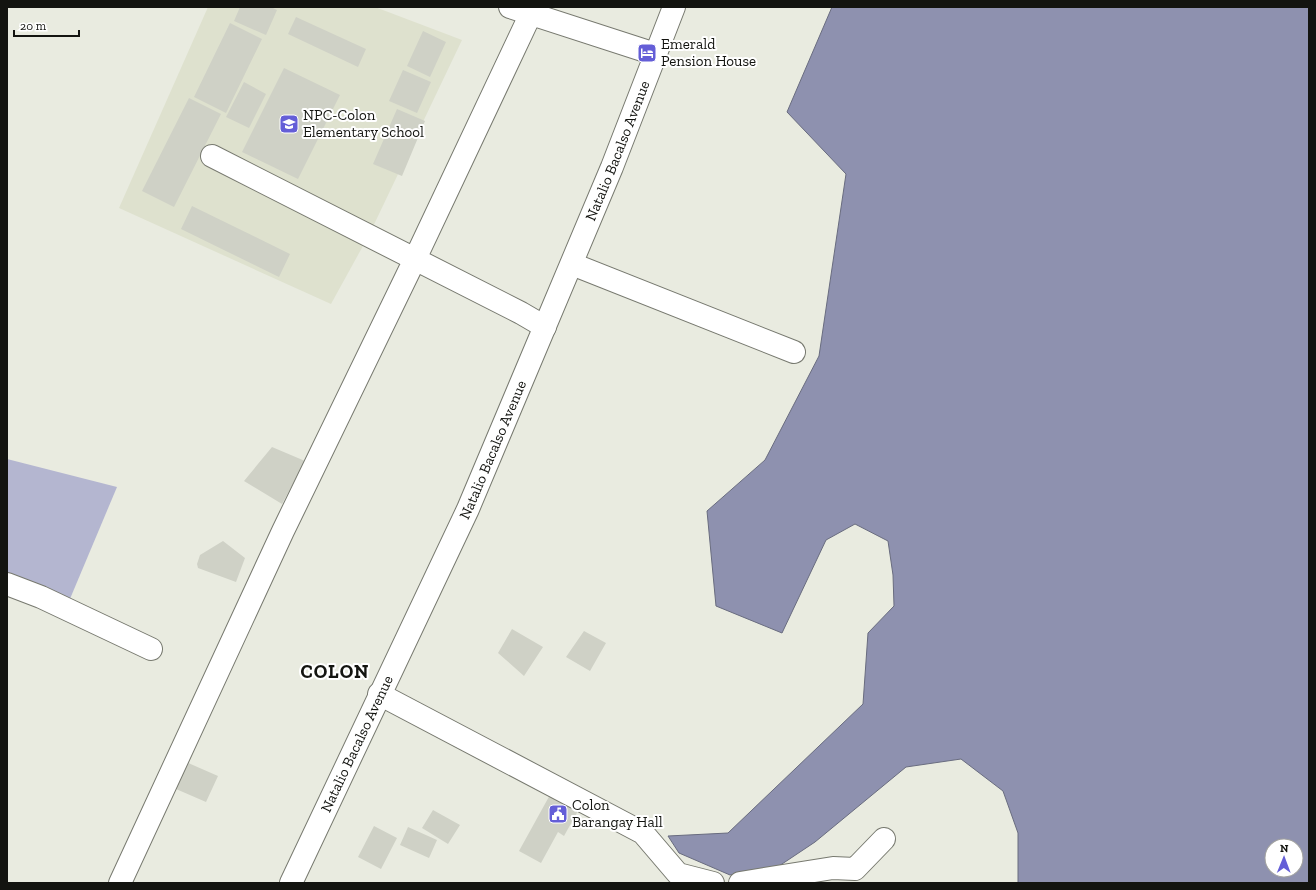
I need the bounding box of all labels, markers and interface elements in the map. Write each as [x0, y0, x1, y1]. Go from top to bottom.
scale bar [14, 12, 79, 38]
text: 20 m [20, 19, 47, 33]
place label: Emerald Pension House [661, 35, 756, 70]
hotel icon: Emerald Pension House [636, 42, 658, 64]
street label: Natalio Bacalso Avenue [581, 78, 654, 224]
place label: NPC-Colon Elementary School [303, 106, 424, 141]
school or university icon: NPC-Colon Elementary School [278, 113, 300, 135]
street label: Natalio Bacalso Avenue [455, 377, 530, 522]
district label: COLON [301, 660, 369, 683]
street label: Natalio Bacalso Avenue [317, 672, 397, 815]
place label: Colon Barangay Hall [572, 796, 663, 831]
public building icon: Colon Barangay Hall [547, 803, 569, 825]
north arrow [1264, 838, 1304, 878]
text: N [1280, 842, 1289, 855]

